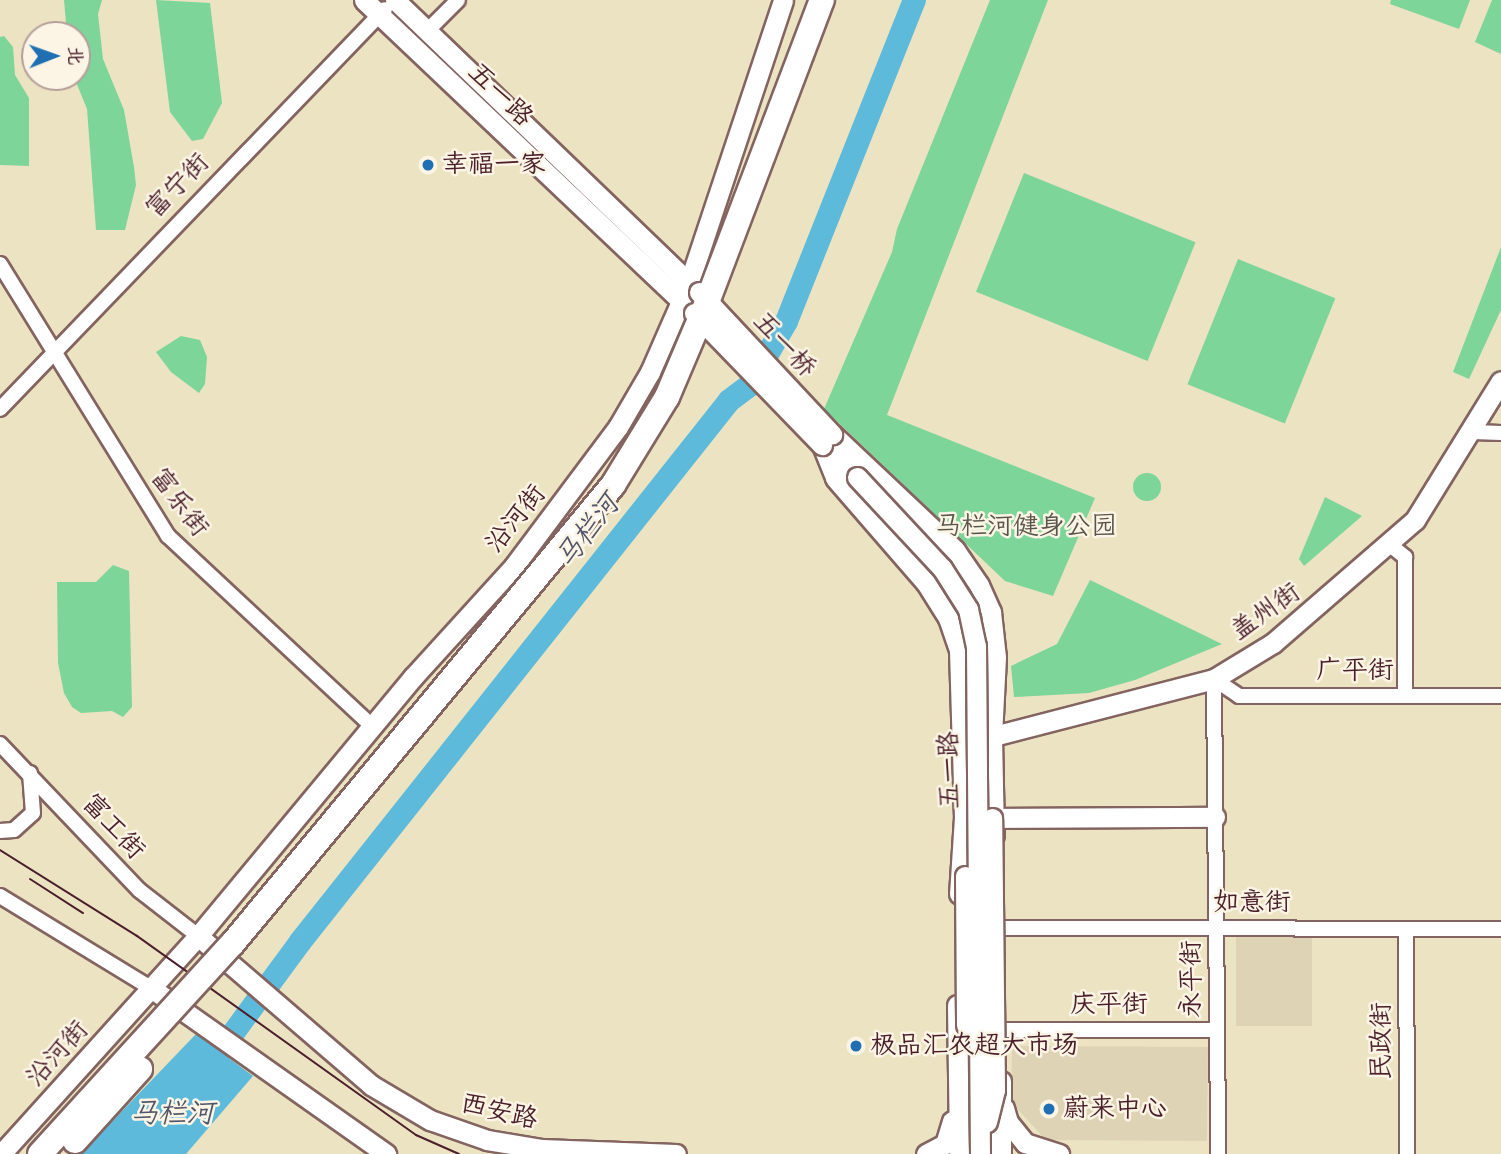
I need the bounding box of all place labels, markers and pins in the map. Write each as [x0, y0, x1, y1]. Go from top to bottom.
place label: 幸福一家 [442, 149, 546, 181]
marker: 幸福一家 [420, 157, 436, 173]
place label: 极品汇农超大市场 [870, 1030, 1078, 1062]
marker: 极品汇农超大市场 [848, 1038, 864, 1054]
place label: 蔚来中心 [1063, 1093, 1167, 1125]
marker: 蔚来中心 [1041, 1101, 1057, 1117]

